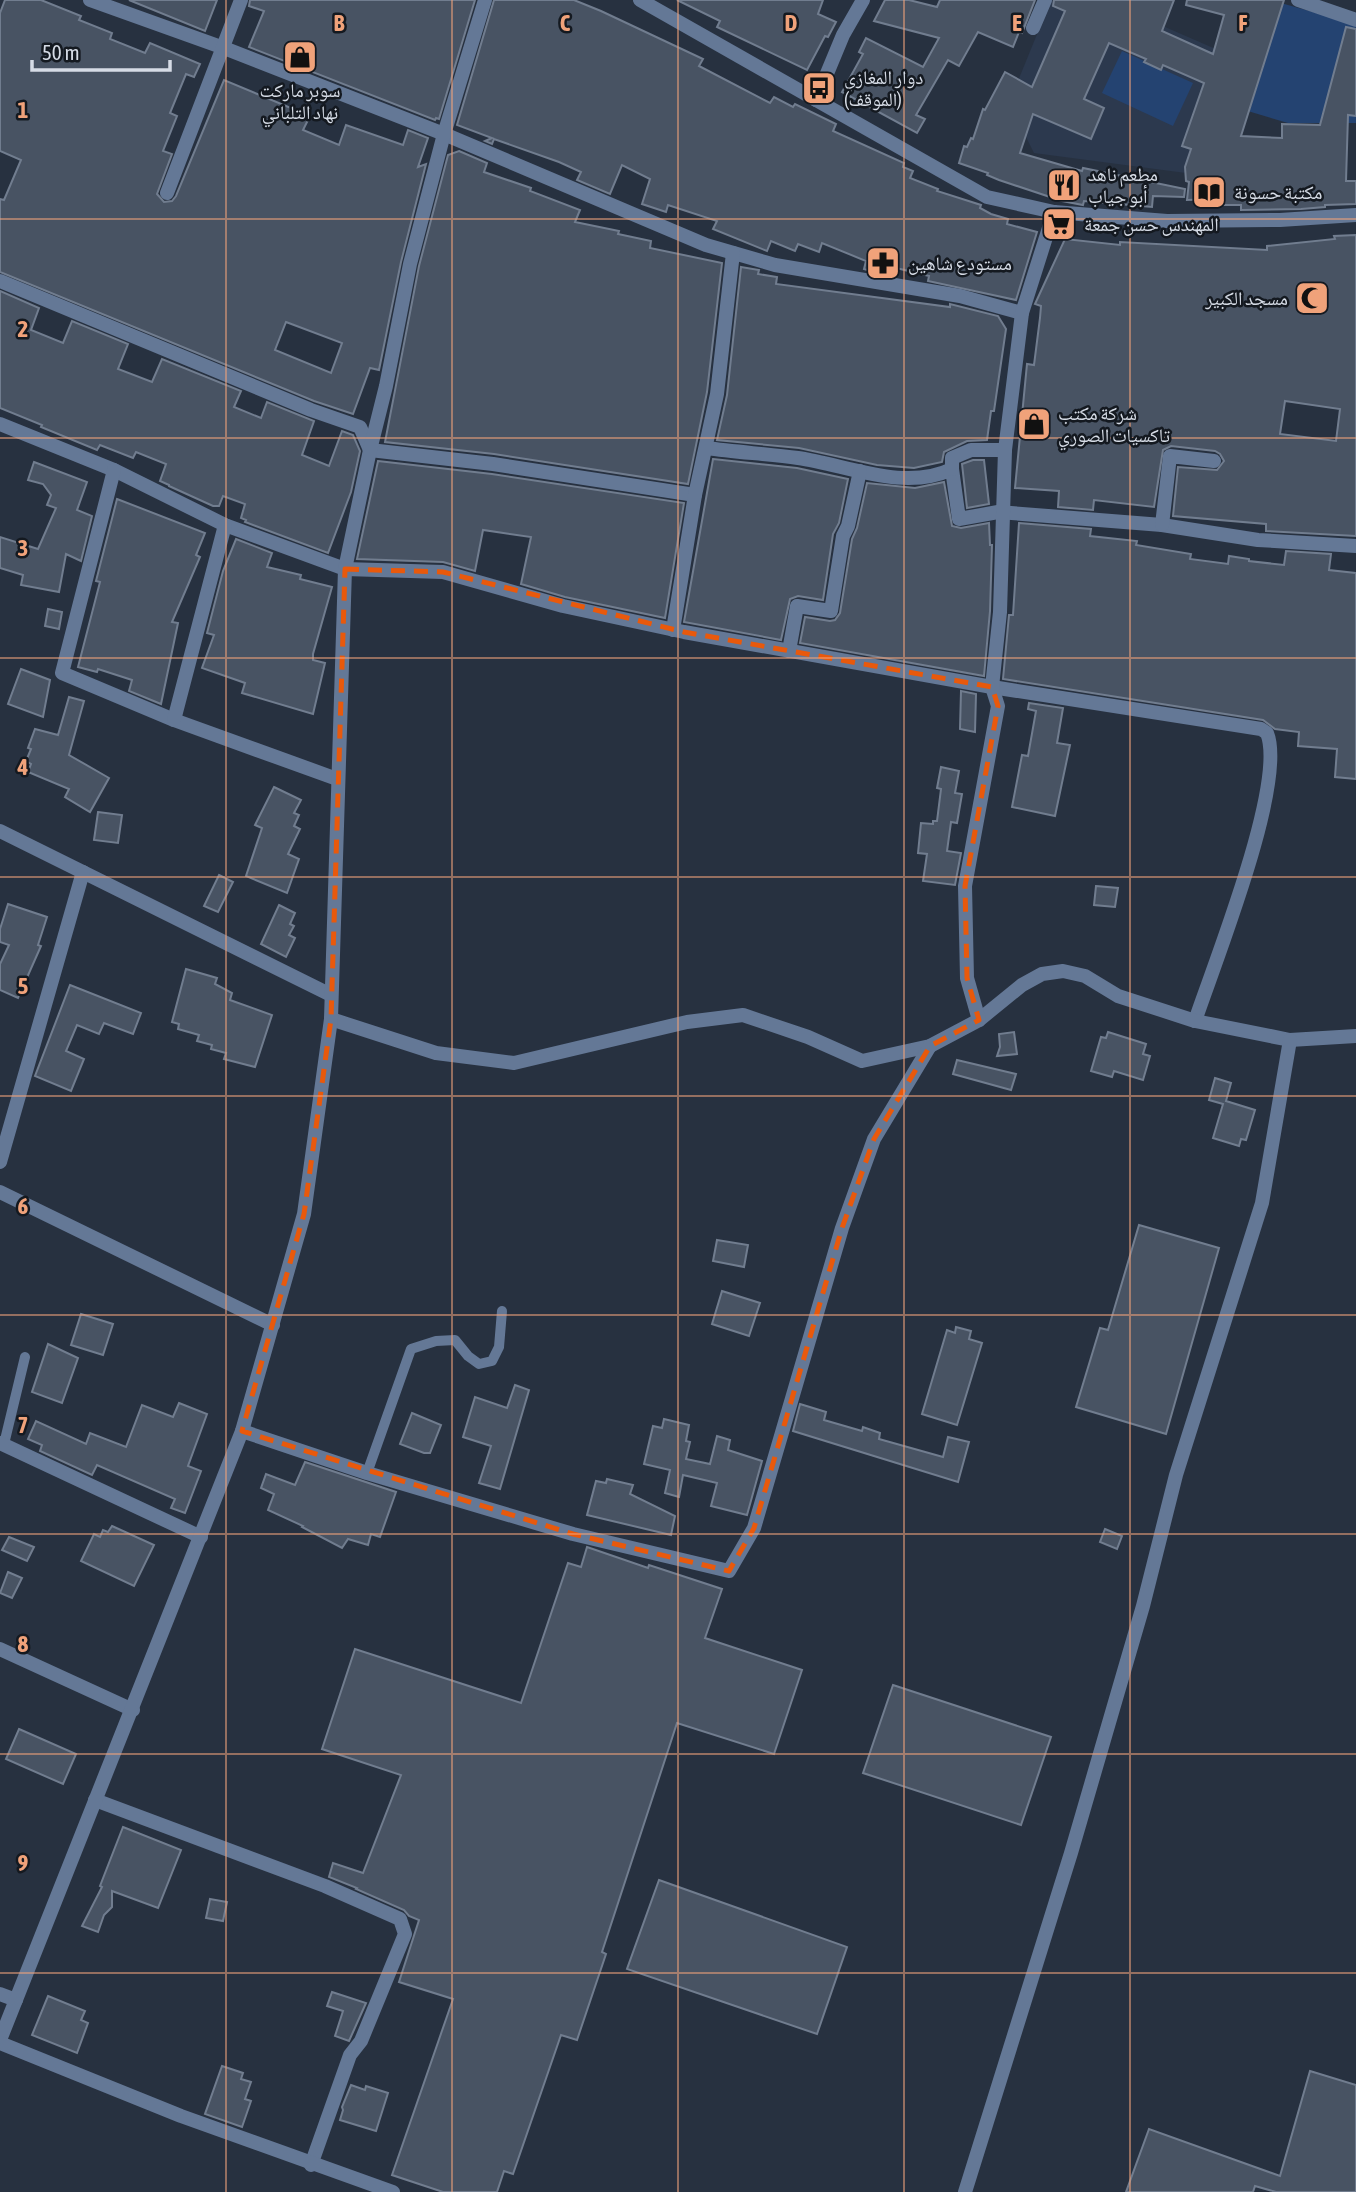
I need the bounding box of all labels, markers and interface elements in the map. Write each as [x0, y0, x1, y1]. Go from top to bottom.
text: B [334, 10, 345, 36]
text: C [560, 10, 571, 36]
text: D [785, 10, 798, 36]
text: E [1012, 10, 1022, 36]
text: F [1238, 10, 1248, 36]
scale bar [32, 28, 170, 72]
shop icon: سوبر ماركت نهاد التلباني [281, 38, 319, 76]
text: 50 m [42, 40, 80, 64]
place label: دوار المغازي (الموقف) [844, 66, 923, 111]
bus stop icon: دوار المغازي (الموقف) [800, 69, 838, 107]
place label: سوبر ماركت نهاد التلباني [259, 79, 341, 128]
text: 1 [18, 97, 29, 123]
place label: مطعم ناهد أبو جياب [1088, 163, 1158, 208]
restaurant icon: مطعم ناهد أبو جياب [1045, 166, 1083, 204]
library icon: مكتبة حسونة [1190, 173, 1228, 211]
place label: مكتبة حسونة [1234, 181, 1322, 204]
supermarket icon: المهندس حسن جمعة [1040, 205, 1078, 243]
place label: المهندس حسن جمعة [1084, 213, 1219, 236]
pharmacy icon: مستودع شاهين [864, 244, 902, 282]
place label: مستودع شاهين [908, 252, 1012, 275]
mosque icon: مسجد الكبير [1293, 279, 1331, 317]
place label: مسجد الكبير [1204, 287, 1288, 310]
text: 2 [18, 316, 28, 342]
place label: شركة مكتب تاكسيات الصوري [1058, 402, 1170, 451]
shop icon: شركة مكتب تاكسيات الصوري [1015, 405, 1053, 443]
text: 3 [18, 535, 28, 561]
text: 4 [17, 754, 29, 780]
text: 5 [18, 973, 29, 999]
text: 6 [18, 1193, 29, 1219]
text: 7 [18, 1412, 28, 1438]
text: 8 [18, 1631, 29, 1657]
text: 9 [18, 1850, 29, 1876]

